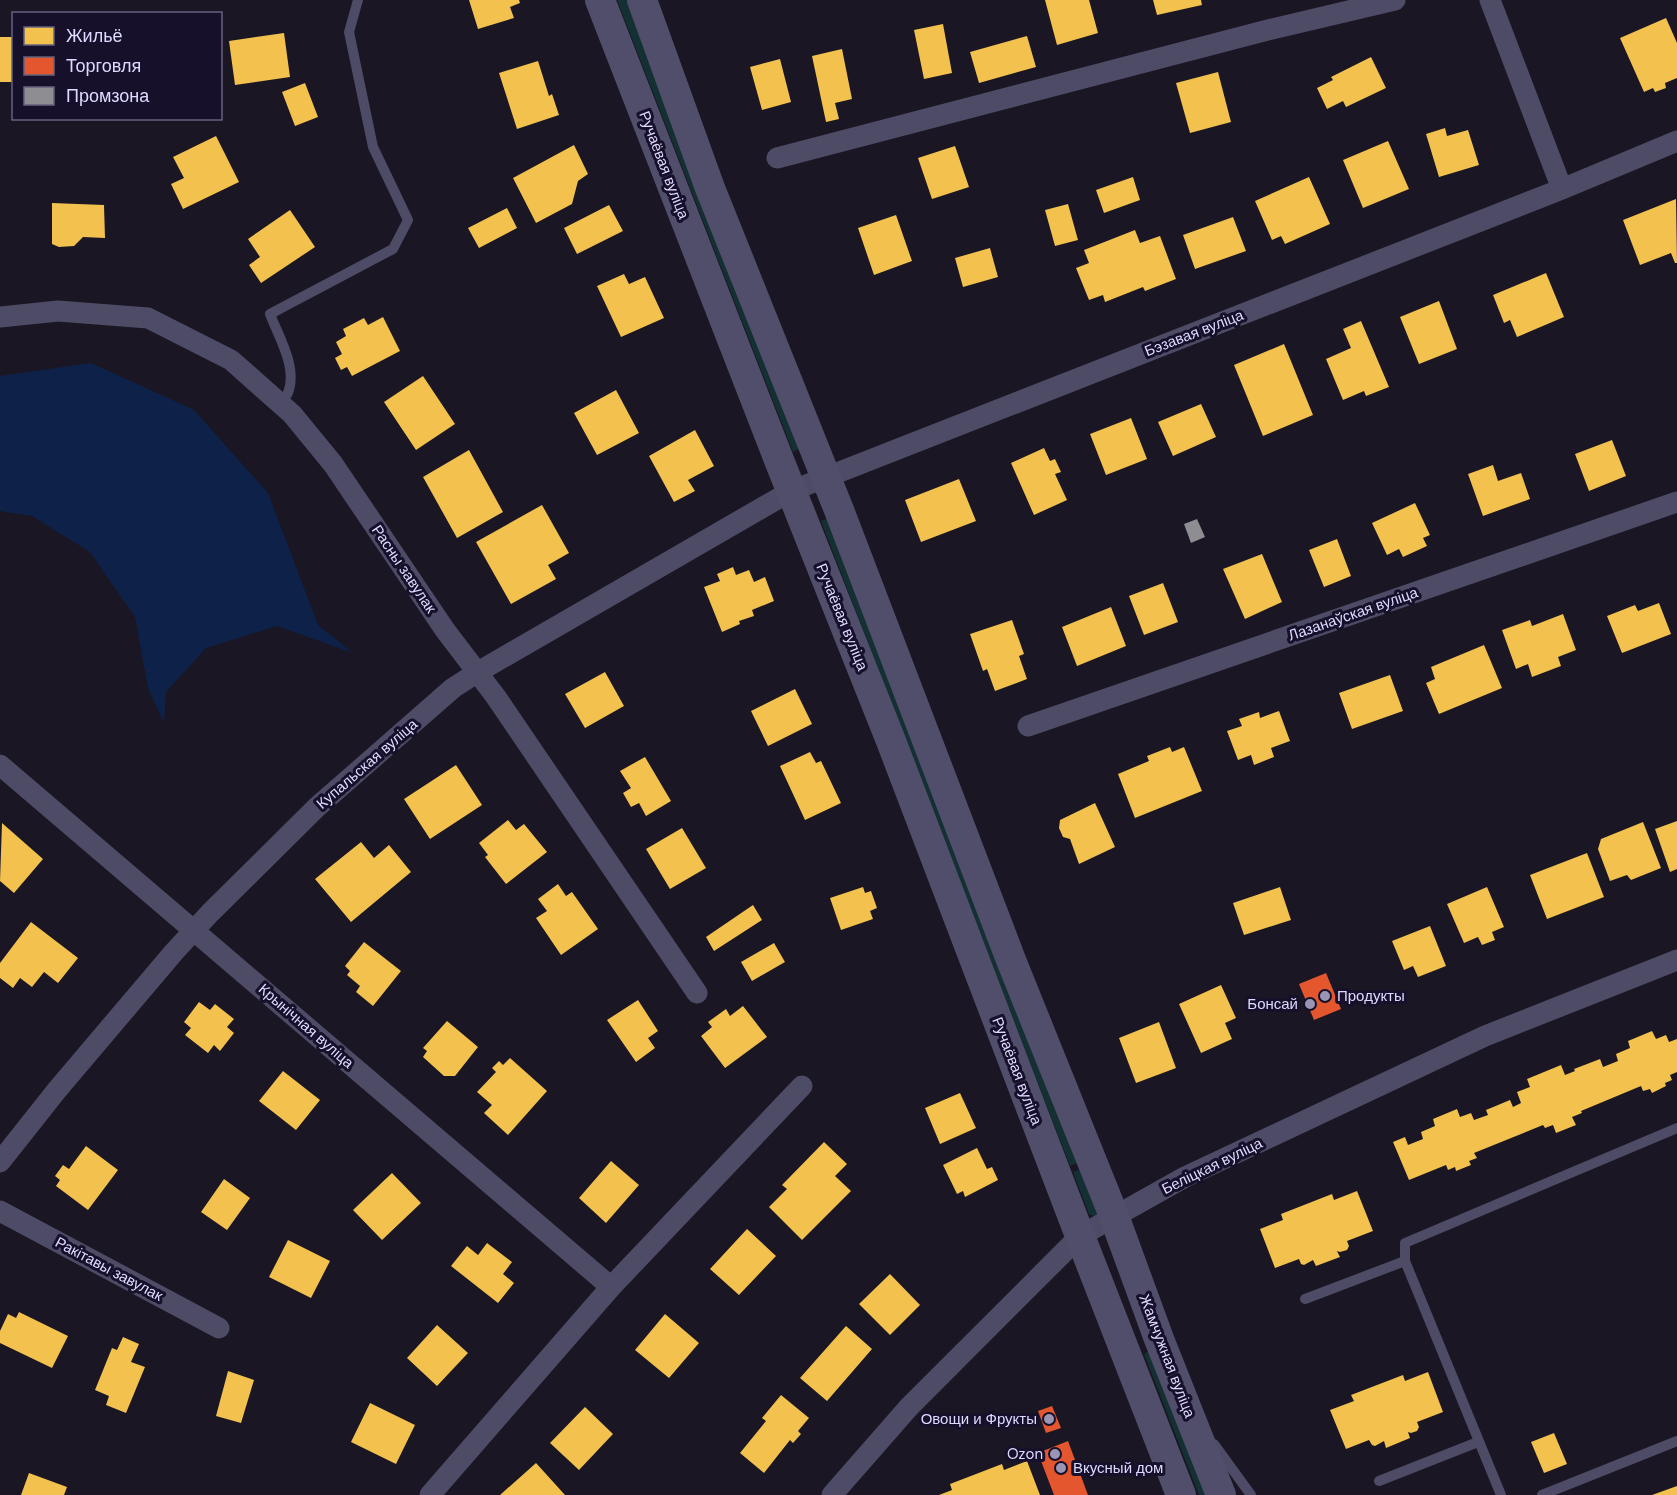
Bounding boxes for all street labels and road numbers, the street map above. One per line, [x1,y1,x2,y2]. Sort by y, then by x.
street label: Ручаёвая вуліца [634,108,694,222]
street label: Бэзавая вуліца [1142,305,1247,361]
street label: Расны завулак [367,521,441,617]
street label: Ручаёвая вуліца [811,560,873,674]
street label: Лазанаўская вуліца [1285,582,1421,646]
street label: Купальская вуліца [312,714,422,814]
street label: Крынічная вуліца [254,979,358,1073]
street label: Ручаёвая вуліца [987,1014,1047,1128]
street label: Беліцкая вуліца [1158,1133,1266,1199]
street label: Ракітавы завулак [52,1232,167,1306]
street label: Жамчужная вуліца [1134,1291,1200,1421]

